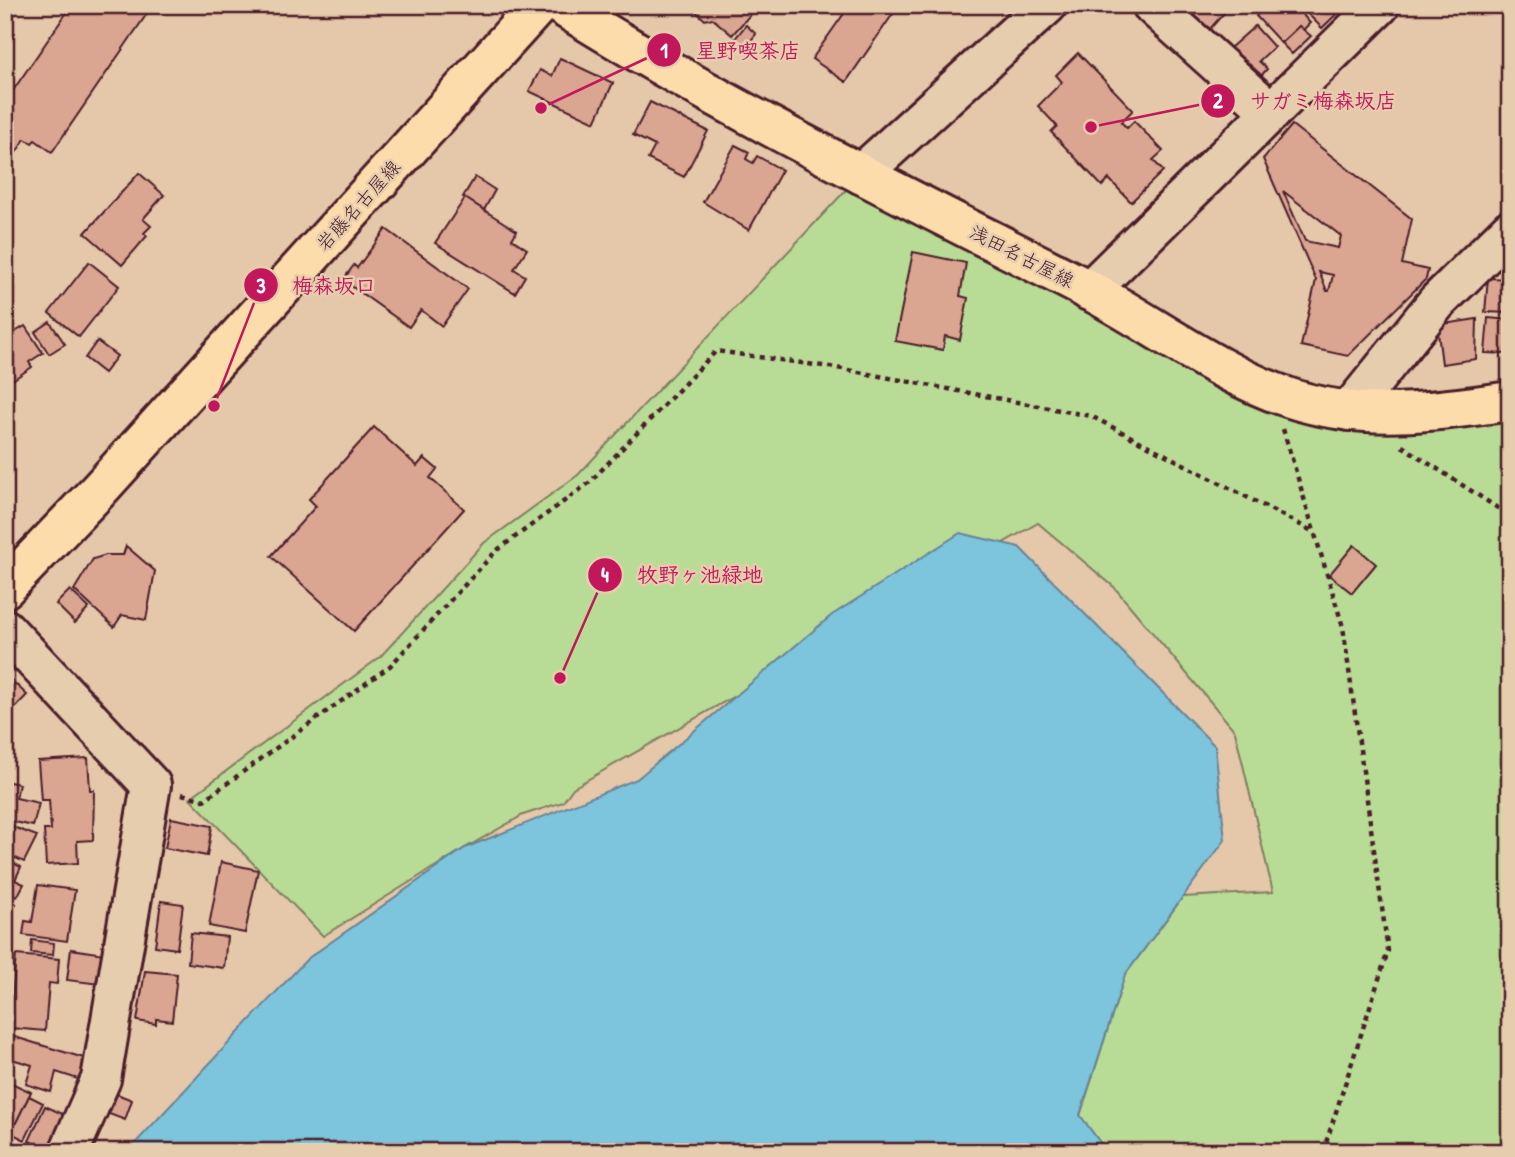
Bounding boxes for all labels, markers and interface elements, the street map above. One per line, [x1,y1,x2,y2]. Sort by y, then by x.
callout: 星野喫茶店 [646,29,814,71]
text: 1 [660,36,668,65]
text: 星野喫茶店 [696,36,801,65]
callout: サガミ梅森坂店 [1200,80,1410,122]
text: 2 [1213,86,1223,115]
text: サガミ梅森坂店 [1250,86,1397,115]
street label: 岩藤名古屋線 [310,154,406,256]
street label: 浅田名古屋線 [965,219,1079,293]
callout: 梅森坂口 [243,264,390,306]
text: 3 [256,271,266,300]
text: 梅森坂口 [292,271,376,300]
callout: 牧野ヶ池緑地 [588,554,777,596]
text: 4 [601,560,609,589]
text: 牧野ヶ池緑地 [637,560,763,589]

